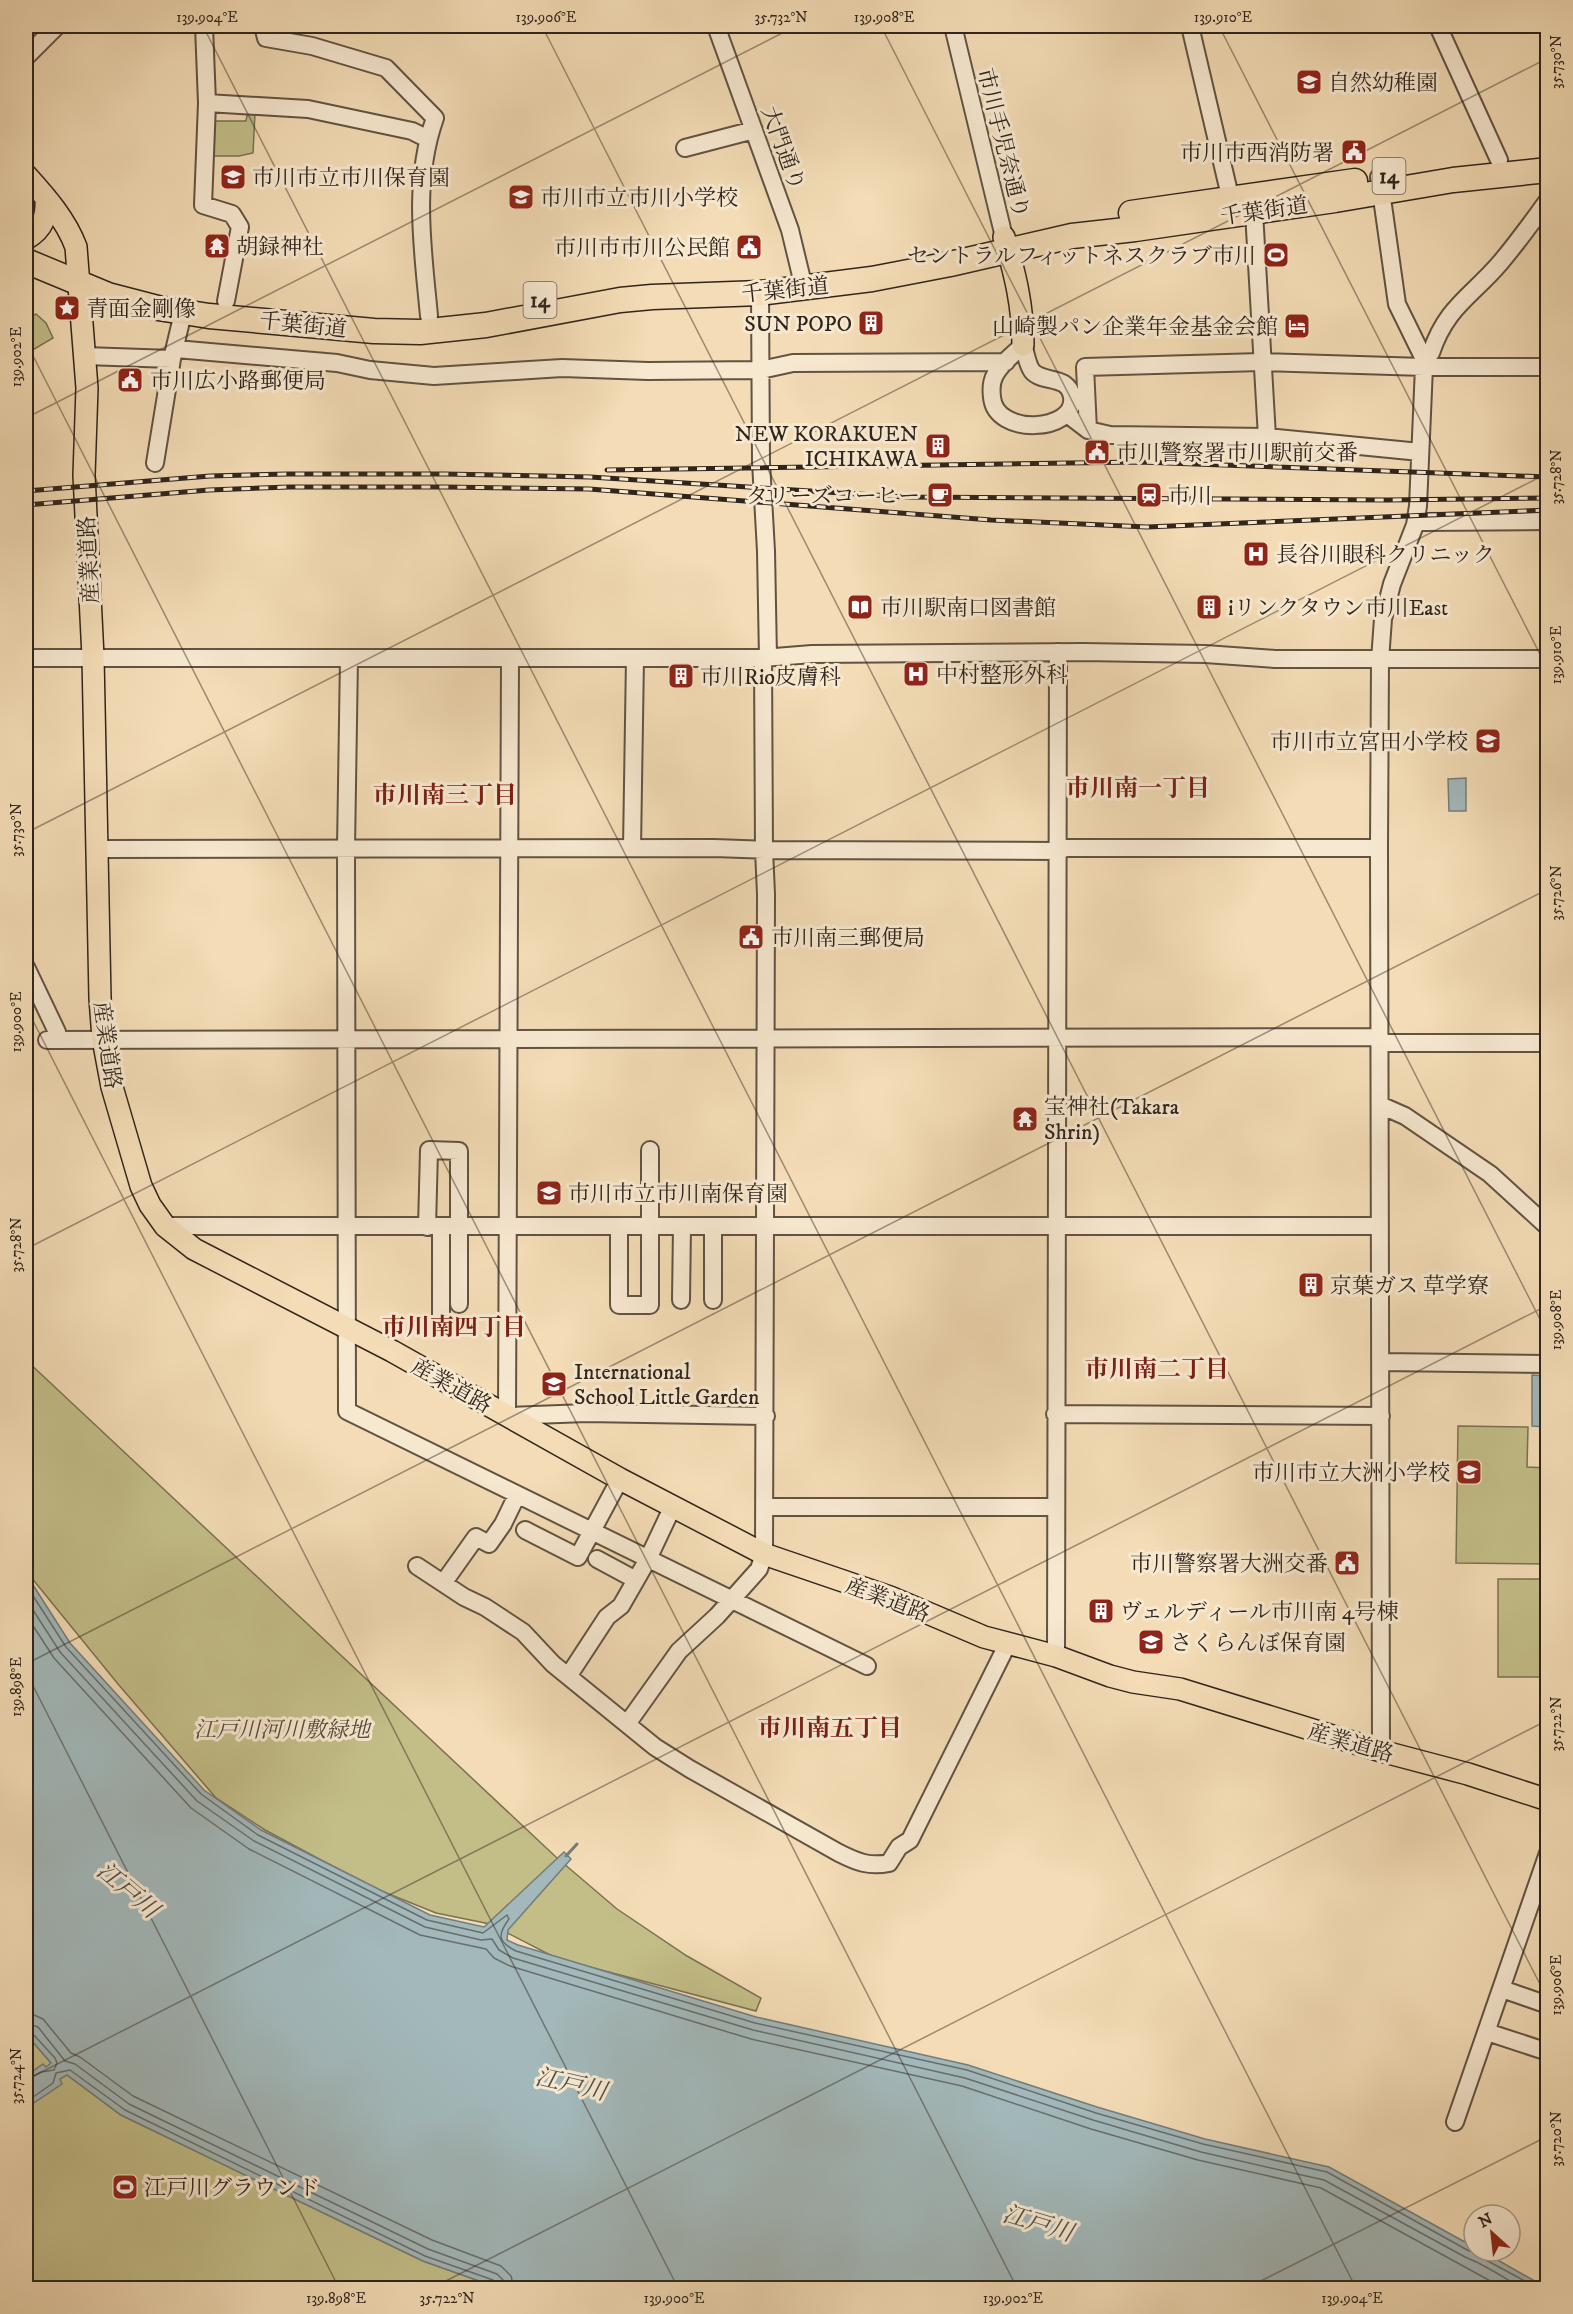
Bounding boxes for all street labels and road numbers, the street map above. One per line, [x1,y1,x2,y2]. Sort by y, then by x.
street label: 市川手児奈通り [971,65,1034,221]
street label: 大門通り [755,103,810,194]
road number: 14 [1372,158,1406,194]
street label: 千葉街道 [1219,192,1310,231]
street label: 千葉街道 [740,272,830,309]
road number: 14 [524,282,556,318]
street label: 千葉街道 [258,307,348,344]
street label: 産業道路 [74,515,105,605]
street label: 産業道路 [87,1000,126,1091]
street label: 産業道路 [406,1353,496,1419]
street label: 産業道路 [842,1572,933,1629]
street label: 産業道路 [1305,1718,1397,1769]

